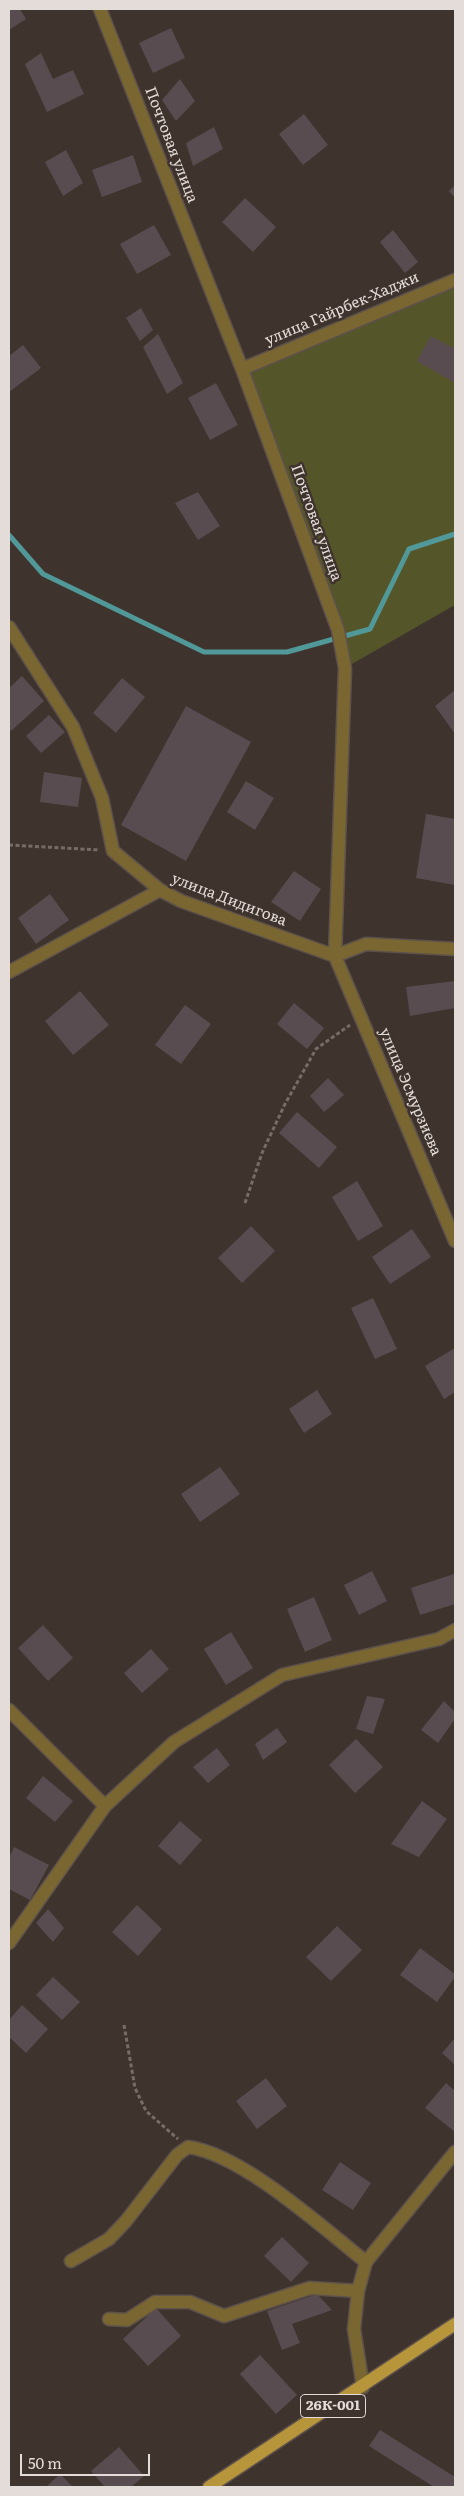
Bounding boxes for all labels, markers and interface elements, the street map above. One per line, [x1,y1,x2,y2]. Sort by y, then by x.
street label: Почтовая улица [141,84,201,206]
street label: улица Гайрбек-Хаджи [262,268,422,350]
street label: Почтовая улица [287,462,345,584]
street label: улица Дидигова [169,870,289,930]
street label: улица Эсмурзиева [375,1025,445,1159]
road number: 26К-001 [300,2394,366,2418]
scale bar [22,2444,152,2476]
text: 50 m [28,2451,62,2474]

